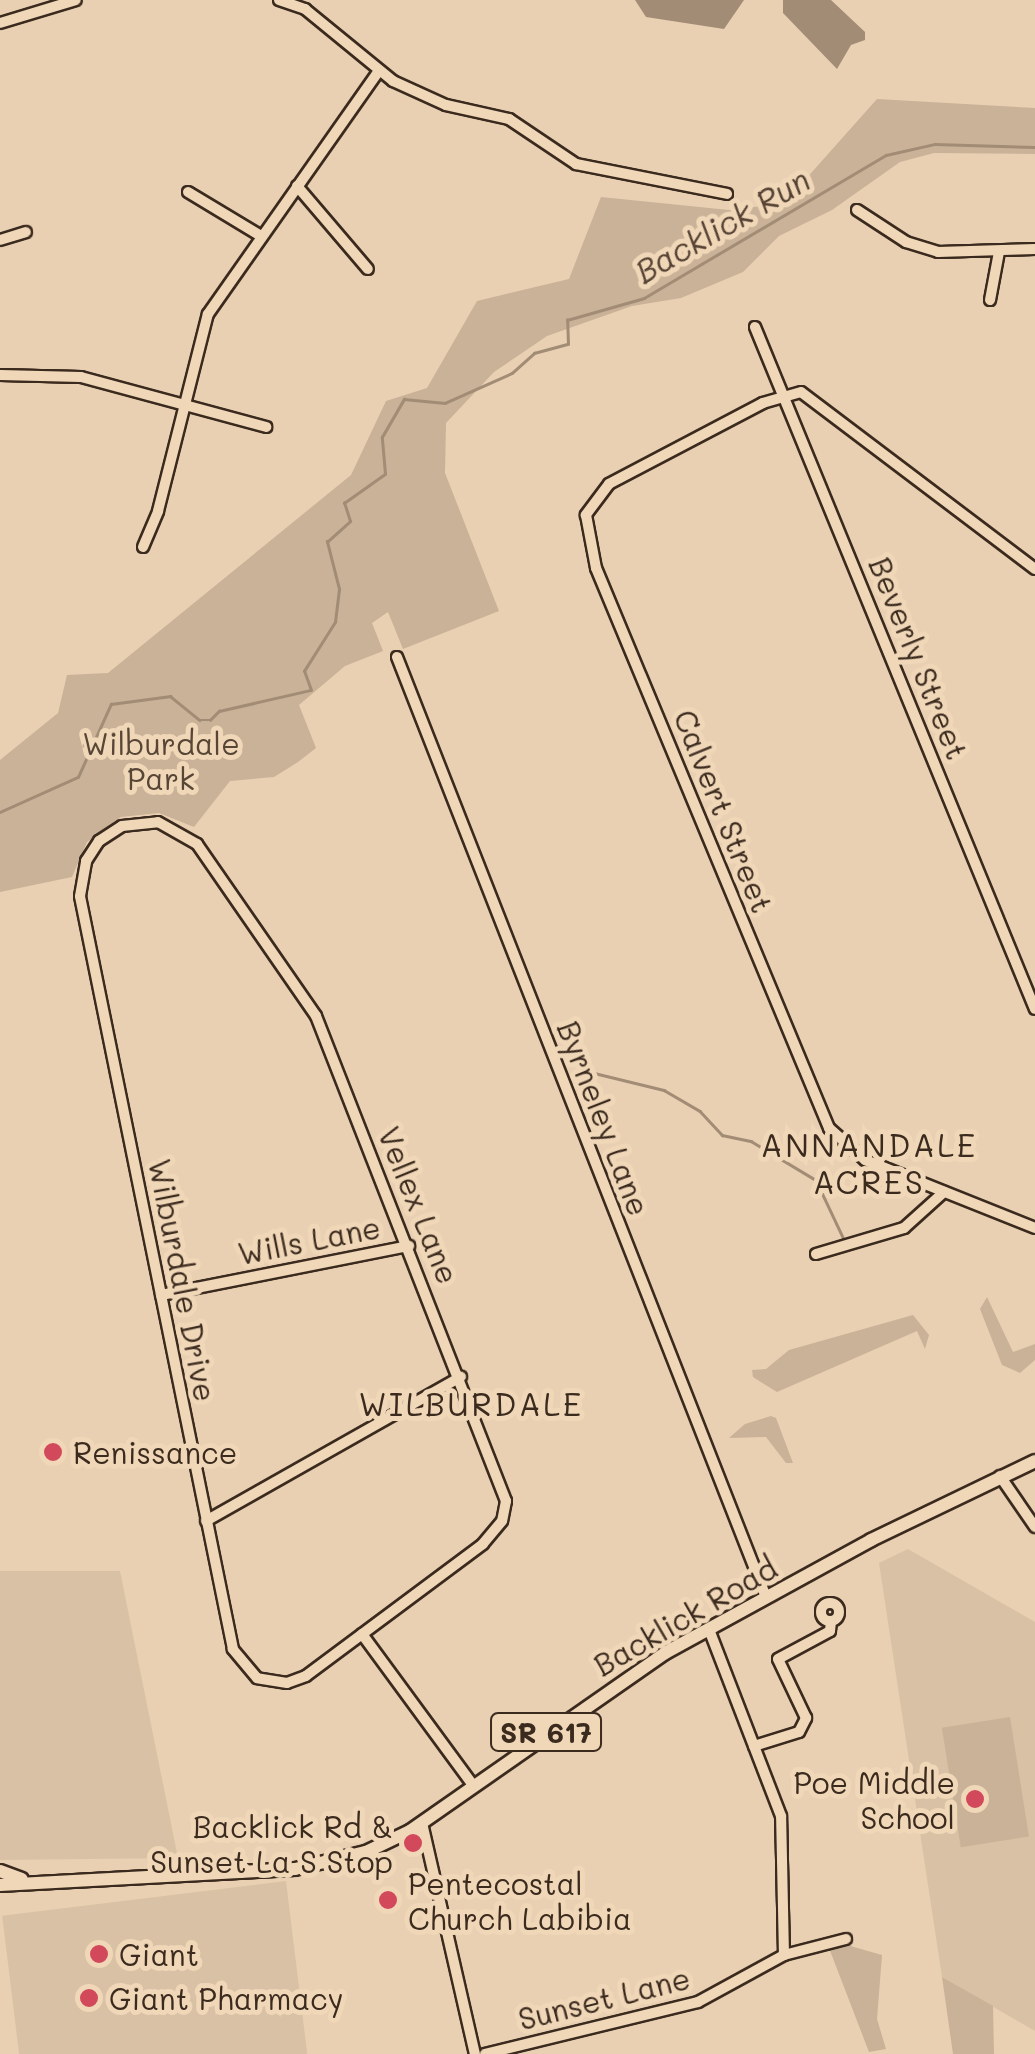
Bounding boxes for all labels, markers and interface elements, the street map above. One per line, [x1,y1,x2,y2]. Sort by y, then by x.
water label: Backlick Run [628,160,816,290]
street label: Beverly Street [862,552,976,764]
street label: Calvert Street [667,704,781,918]
park label: Wilburdale Park [82,725,240,796]
street label: Byrneley Lane [550,1016,658,1220]
street label: Vellex Lane [371,1121,467,1289]
district label: ANNANDALE ACRES [761,1126,977,1201]
street label: Wilburdale Drive [142,1156,224,1404]
street label: Wills Lane [235,1209,383,1271]
district label: WILBURDALE [359,1384,583,1422]
place label: Renissance [73,1434,237,1470]
marker: Renissance [42,1441,64,1463]
street label: Backlick Road [587,1549,783,1683]
road number: SR 617 [488,1709,604,1755]
place label: Poe Middle School [793,1764,955,1834]
marker: Poe Middle School [964,1788,986,1810]
place label: Backlick Rd & Sunset La S Stop [150,1808,393,1878]
marker: Backlick Rd & Sunset La S Stop [402,1832,424,1854]
place label: Pentecostal Church Labibia [408,1865,632,1936]
marker: Pentecostal Church Labibia [377,1889,399,1911]
place label: Giant [119,1936,199,1972]
marker: Giant [88,1943,110,1965]
street label: Sunset Lane [514,1959,694,2037]
place label: Giant Pharmacy [109,1980,343,2016]
marker: Giant Pharmacy [78,1987,100,2009]

